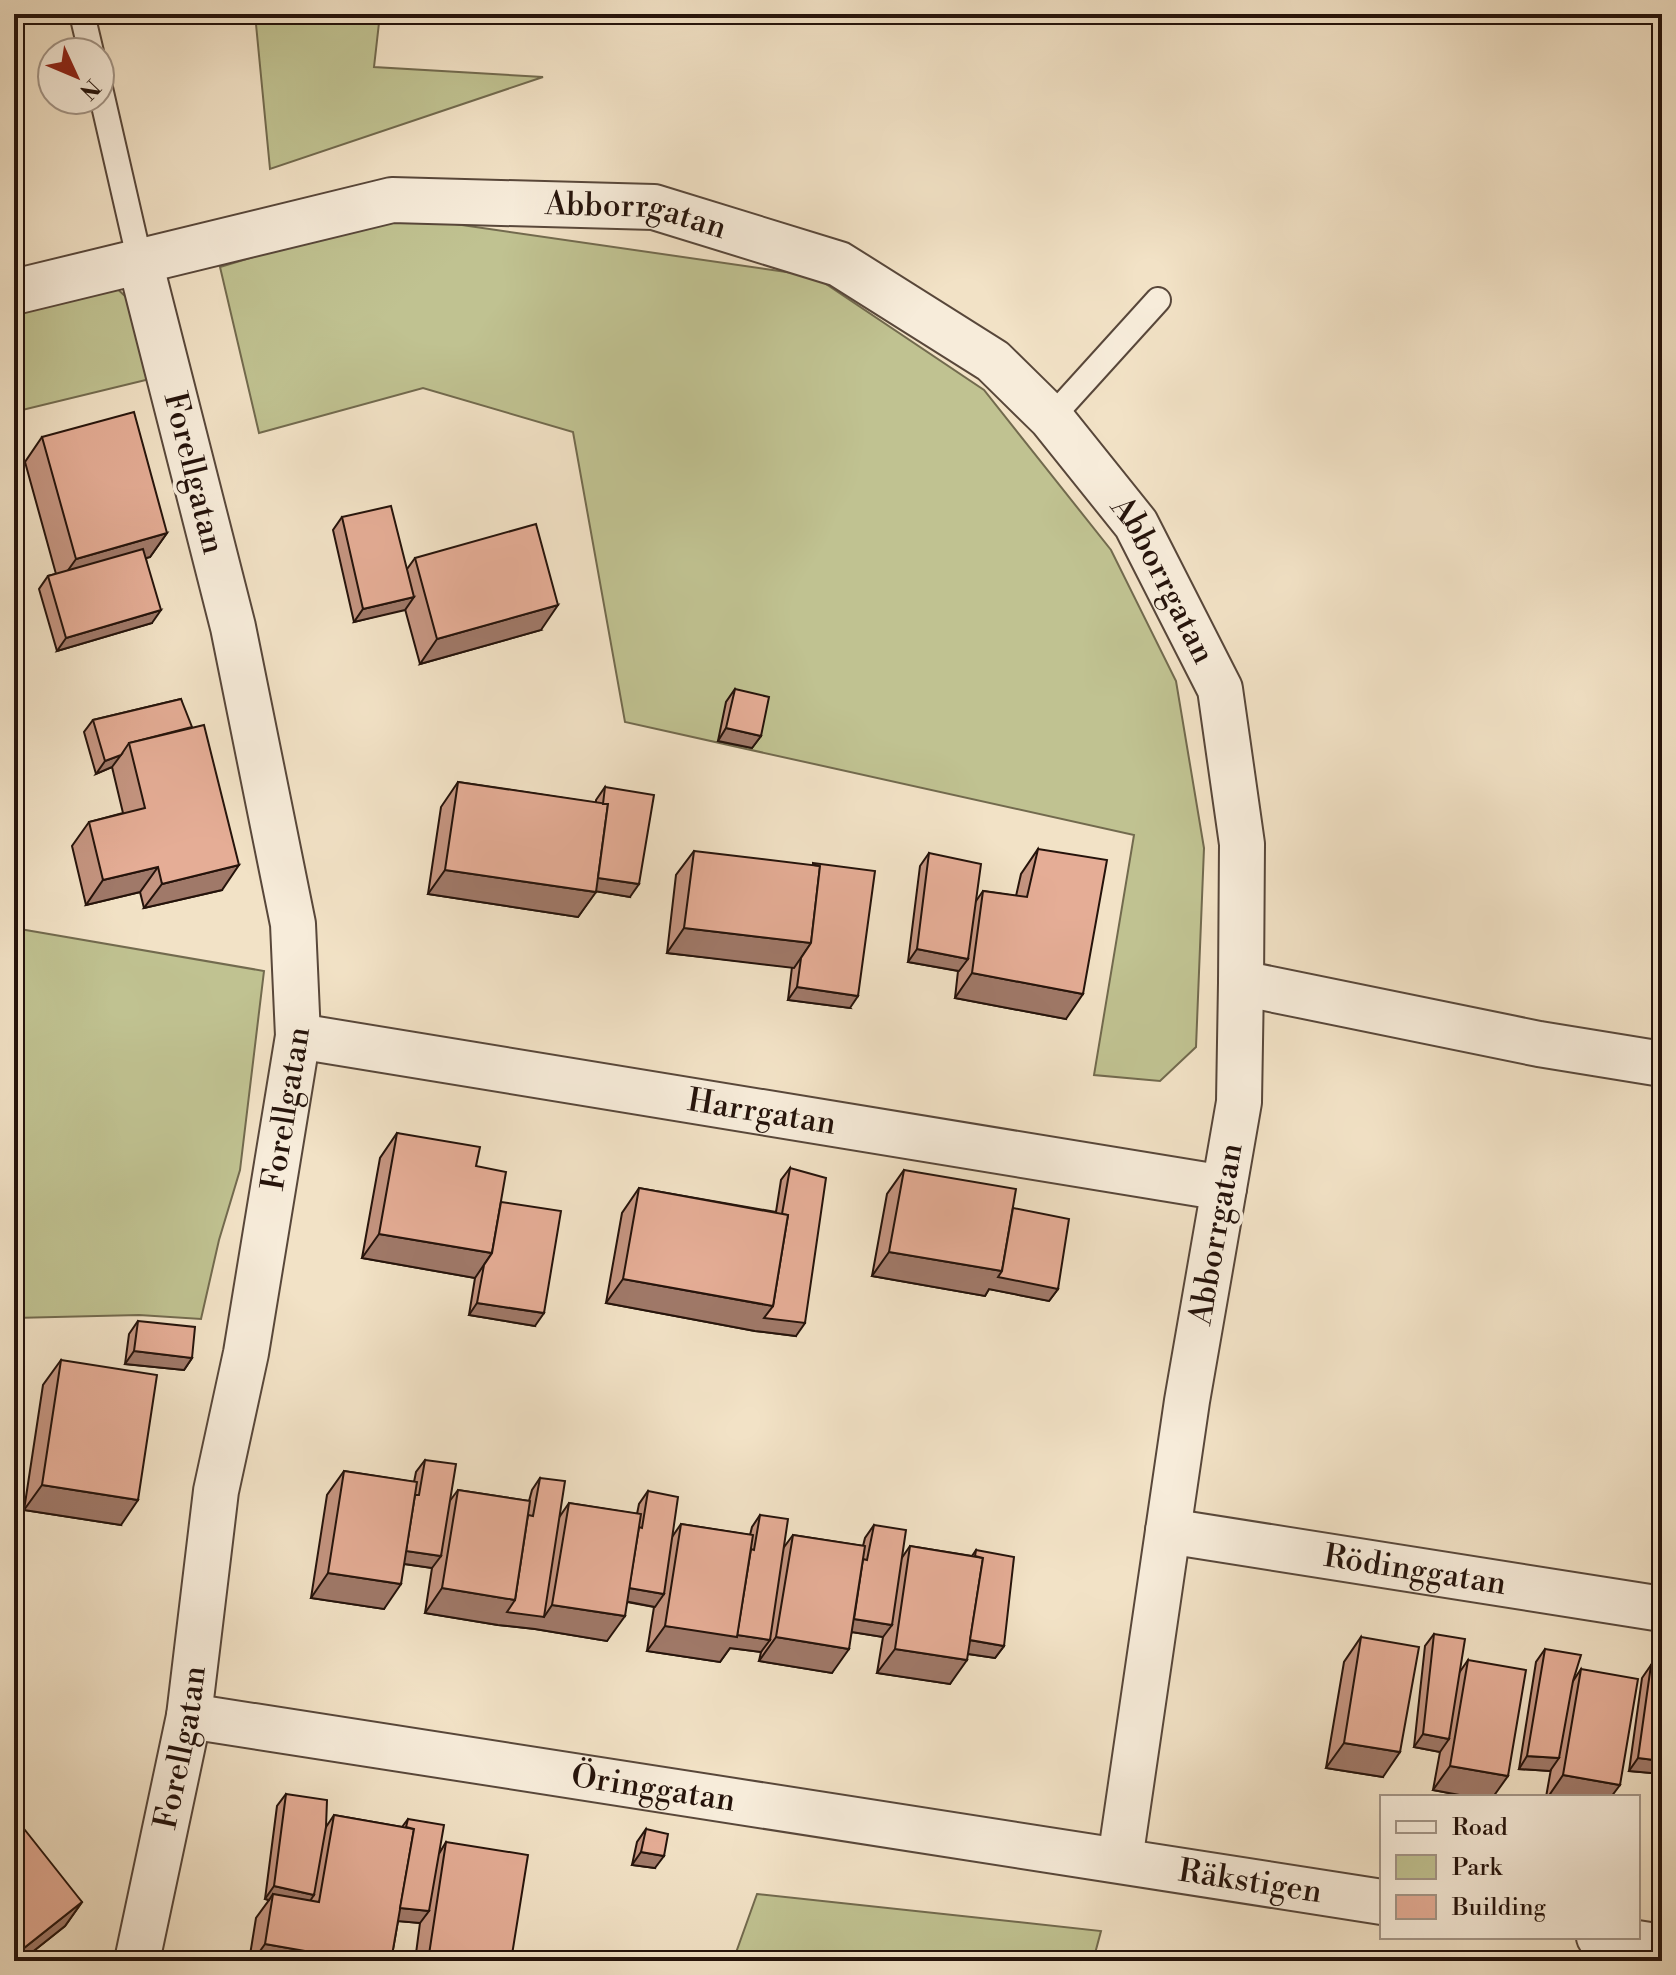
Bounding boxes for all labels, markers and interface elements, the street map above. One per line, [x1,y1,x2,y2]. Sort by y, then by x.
north arrow [36,36,116,116]
text: N [73,73,105,105]
street label: Abborrgatan [543,184,731,248]
street label: Forellgatan [155,388,233,558]
street label: Abborrgatan [1101,487,1224,670]
street label: Forellgatan [253,1024,319,1193]
street label: Harrgatan [685,1080,839,1144]
street label: Abborrgatan [1180,1140,1252,1329]
street label: Rödinggatan [1321,1536,1509,1604]
street label: Forellgatan [146,1664,215,1833]
street label: Öringgatan [568,1755,738,1821]
legend [1380,1795,1640,1939]
text: Road [1452,1813,1508,1843]
street label: Räkstigen [1176,1851,1325,1912]
text: Park [1452,1853,1503,1883]
text: Building [1451,1893,1546,1923]

